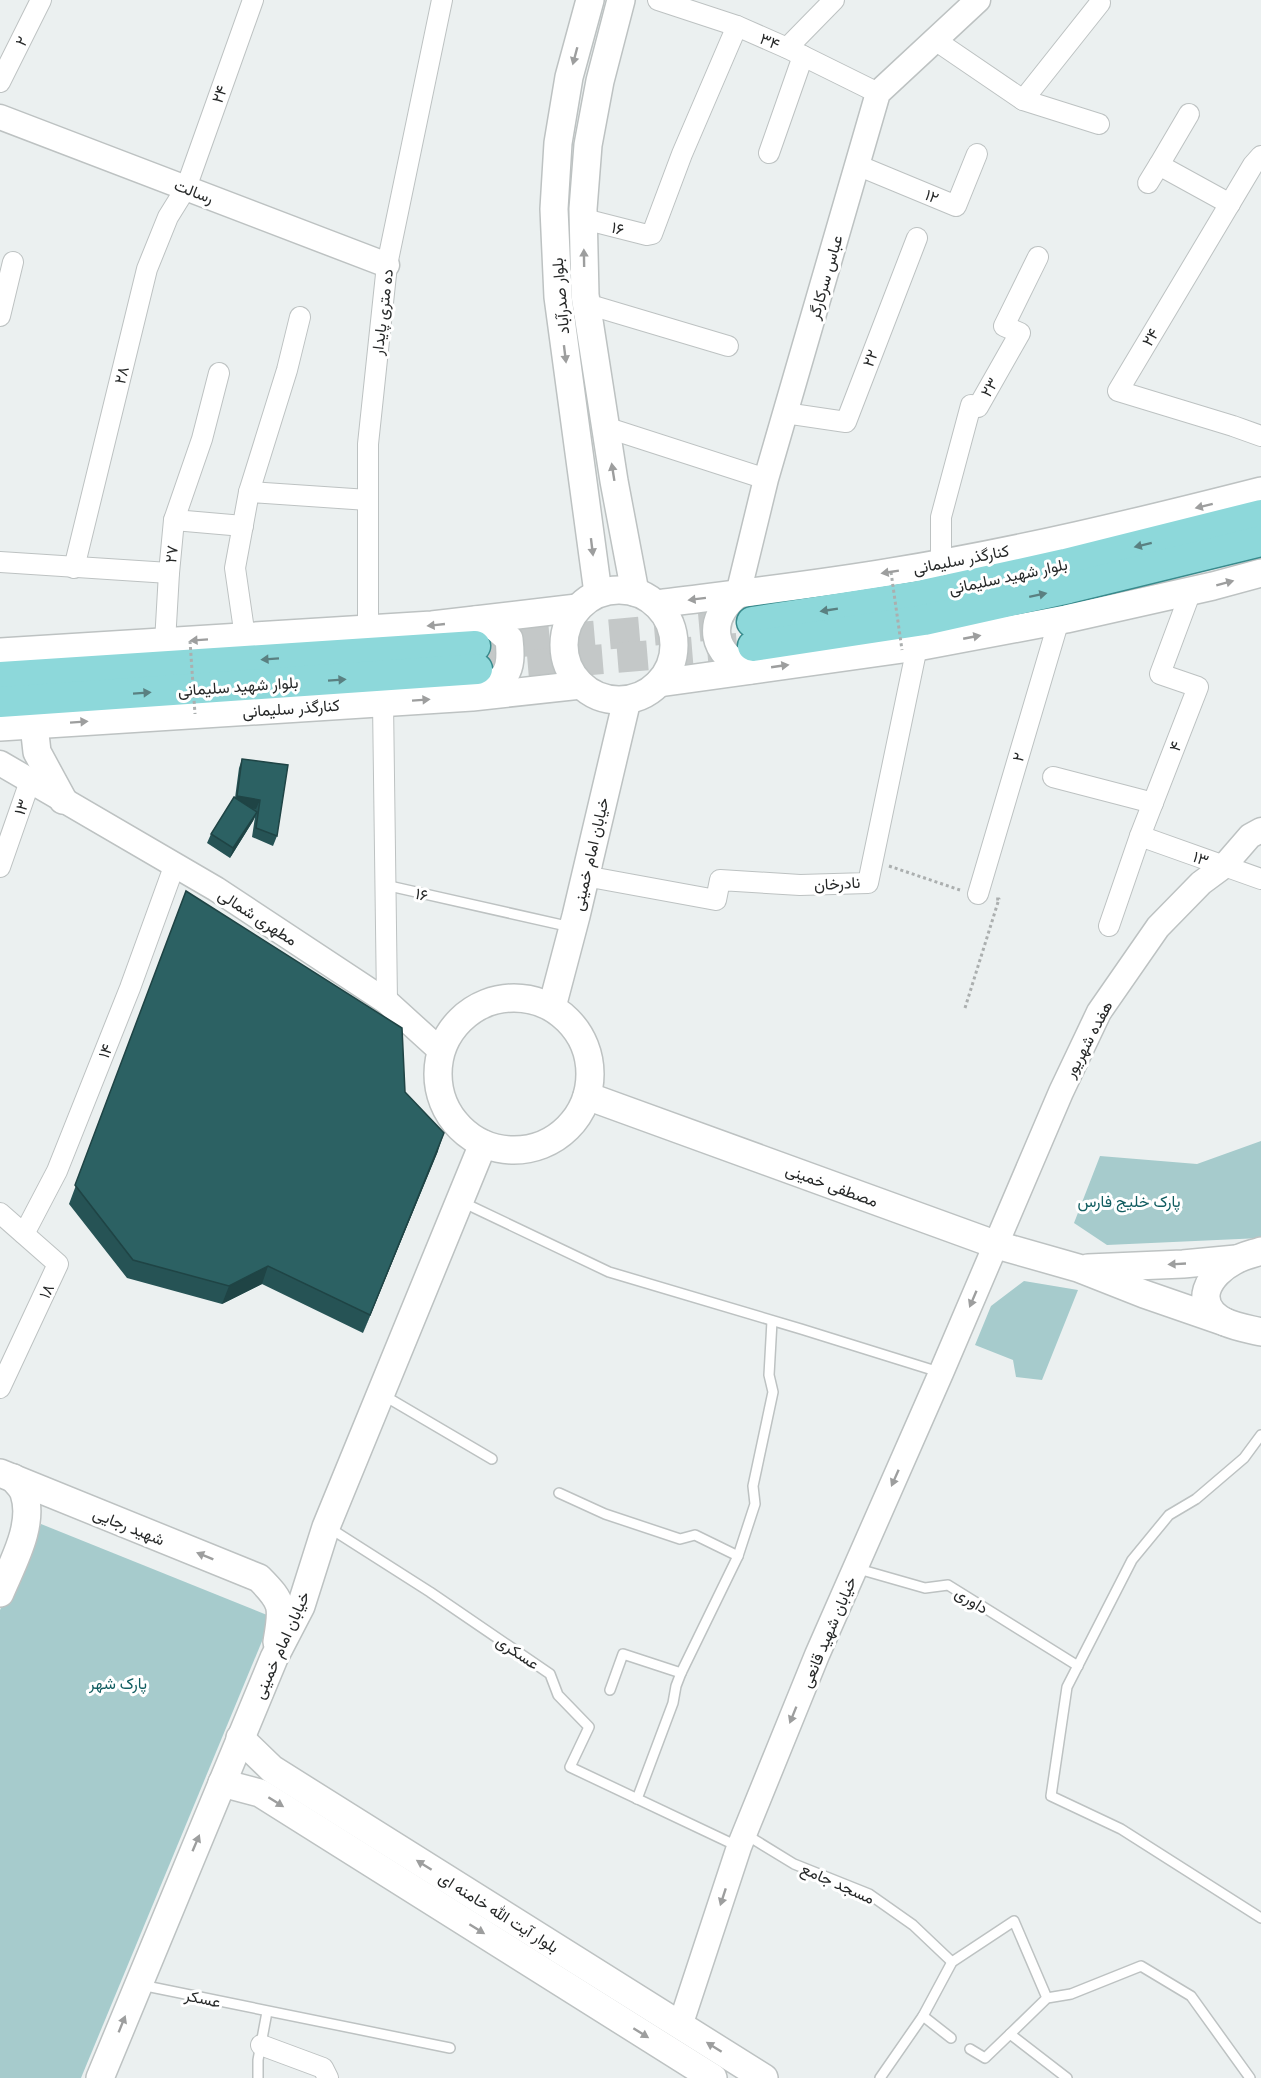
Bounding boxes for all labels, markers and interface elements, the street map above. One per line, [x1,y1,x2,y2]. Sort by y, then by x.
street label: ۳۴ [757,29,783,54]
street label: ۲ [11,33,32,49]
one-way arrow [570,48,579,66]
street label: ۲۴ [208,83,231,106]
street label: رسالت [171,175,216,209]
street label: ۱۲ [922,185,941,208]
street label: ۱۶ [610,218,626,239]
street label: عباس سرکارگر [804,233,848,323]
one-way arrow [580,249,589,268]
street label: بلوار صدرآباد [548,257,574,335]
street label: ده متری پایدار [368,268,399,357]
street label: ۲۴ [1138,325,1163,350]
one-way arrow [560,345,570,364]
street label: ۲۲ [859,347,882,369]
street label: ۲۸ [110,364,133,386]
street label: ۲۳ [976,374,1002,400]
one-way arrow [608,463,617,482]
one-way arrow [1195,501,1213,511]
one-way arrow [587,538,597,557]
one-way arrow [1134,540,1152,550]
street label: کنارگذر سلیمانی [911,541,1011,579]
street label: ۲۷ [161,544,182,564]
street label: بلوار شهید سلیمانی [947,555,1069,599]
one-way arrow [881,568,900,577]
one-way arrow [1216,578,1234,587]
one-way arrow [1028,589,1047,599]
one-way arrow [688,594,707,604]
one-way arrow [819,606,838,615]
one-way arrow [426,620,445,630]
one-way arrow [963,632,982,641]
one-way arrow [190,635,209,645]
one-way arrow [261,655,280,664]
one-way arrow [770,662,789,671]
street label: بلوار شهید سلیمانی [177,673,299,701]
one-way arrow [327,675,346,684]
one-way arrow [133,688,152,698]
one-way arrow [411,695,430,705]
street label: کنارگذر سلیمانی [242,696,340,722]
one-way arrow [70,717,89,726]
street label: ۴ [1165,739,1186,754]
street label: ۲ [1008,750,1029,764]
street label: خیابان امام خمینی [568,795,614,913]
street label: ۱۳ [10,797,33,818]
street label: ۱۳ [1190,847,1211,870]
street label: نادرخان [813,873,861,895]
street label: ۱۶ [414,884,430,905]
street label: مطهری شمالی [214,885,301,951]
street label: هفده شهریور [1060,998,1117,1082]
street label: ۱۴ [94,1041,117,1061]
street label: مصطفی خمینی [783,1160,881,1212]
park label: پارک خلیج فارس [1077,1192,1181,1213]
one-way arrow [1168,1260,1187,1269]
street label: ۱۸ [35,1281,58,1302]
one-way arrow [968,1290,977,1308]
one-way arrow [890,1469,900,1487]
street label: شهید رجایی [90,1504,167,1550]
one-way arrow [196,1551,214,1560]
street label: خیابان شهید قانعی [796,1574,861,1691]
street label: داوری [951,1583,992,1619]
street label: خیابان امام خمینی [249,1588,315,1702]
street label: عسکری [492,1631,543,1674]
park label: پارک شهر [88,1674,147,1695]
one-way arrow [788,1706,798,1724]
one-way arrow [268,1797,284,1808]
one-way arrow [191,1834,201,1852]
street label: مسجد جامع [797,1859,877,1910]
one-way arrow [416,1860,432,1871]
street label: بلوار آیت الله خامنه ای [435,1868,562,1958]
one-way arrow [718,1888,727,1906]
one-way arrow [468,1923,484,1935]
street label: عسکر [182,1985,223,2013]
one-way arrow [118,2015,127,2033]
one-way arrow [633,2027,649,2039]
one-way arrow [706,2042,722,2053]

